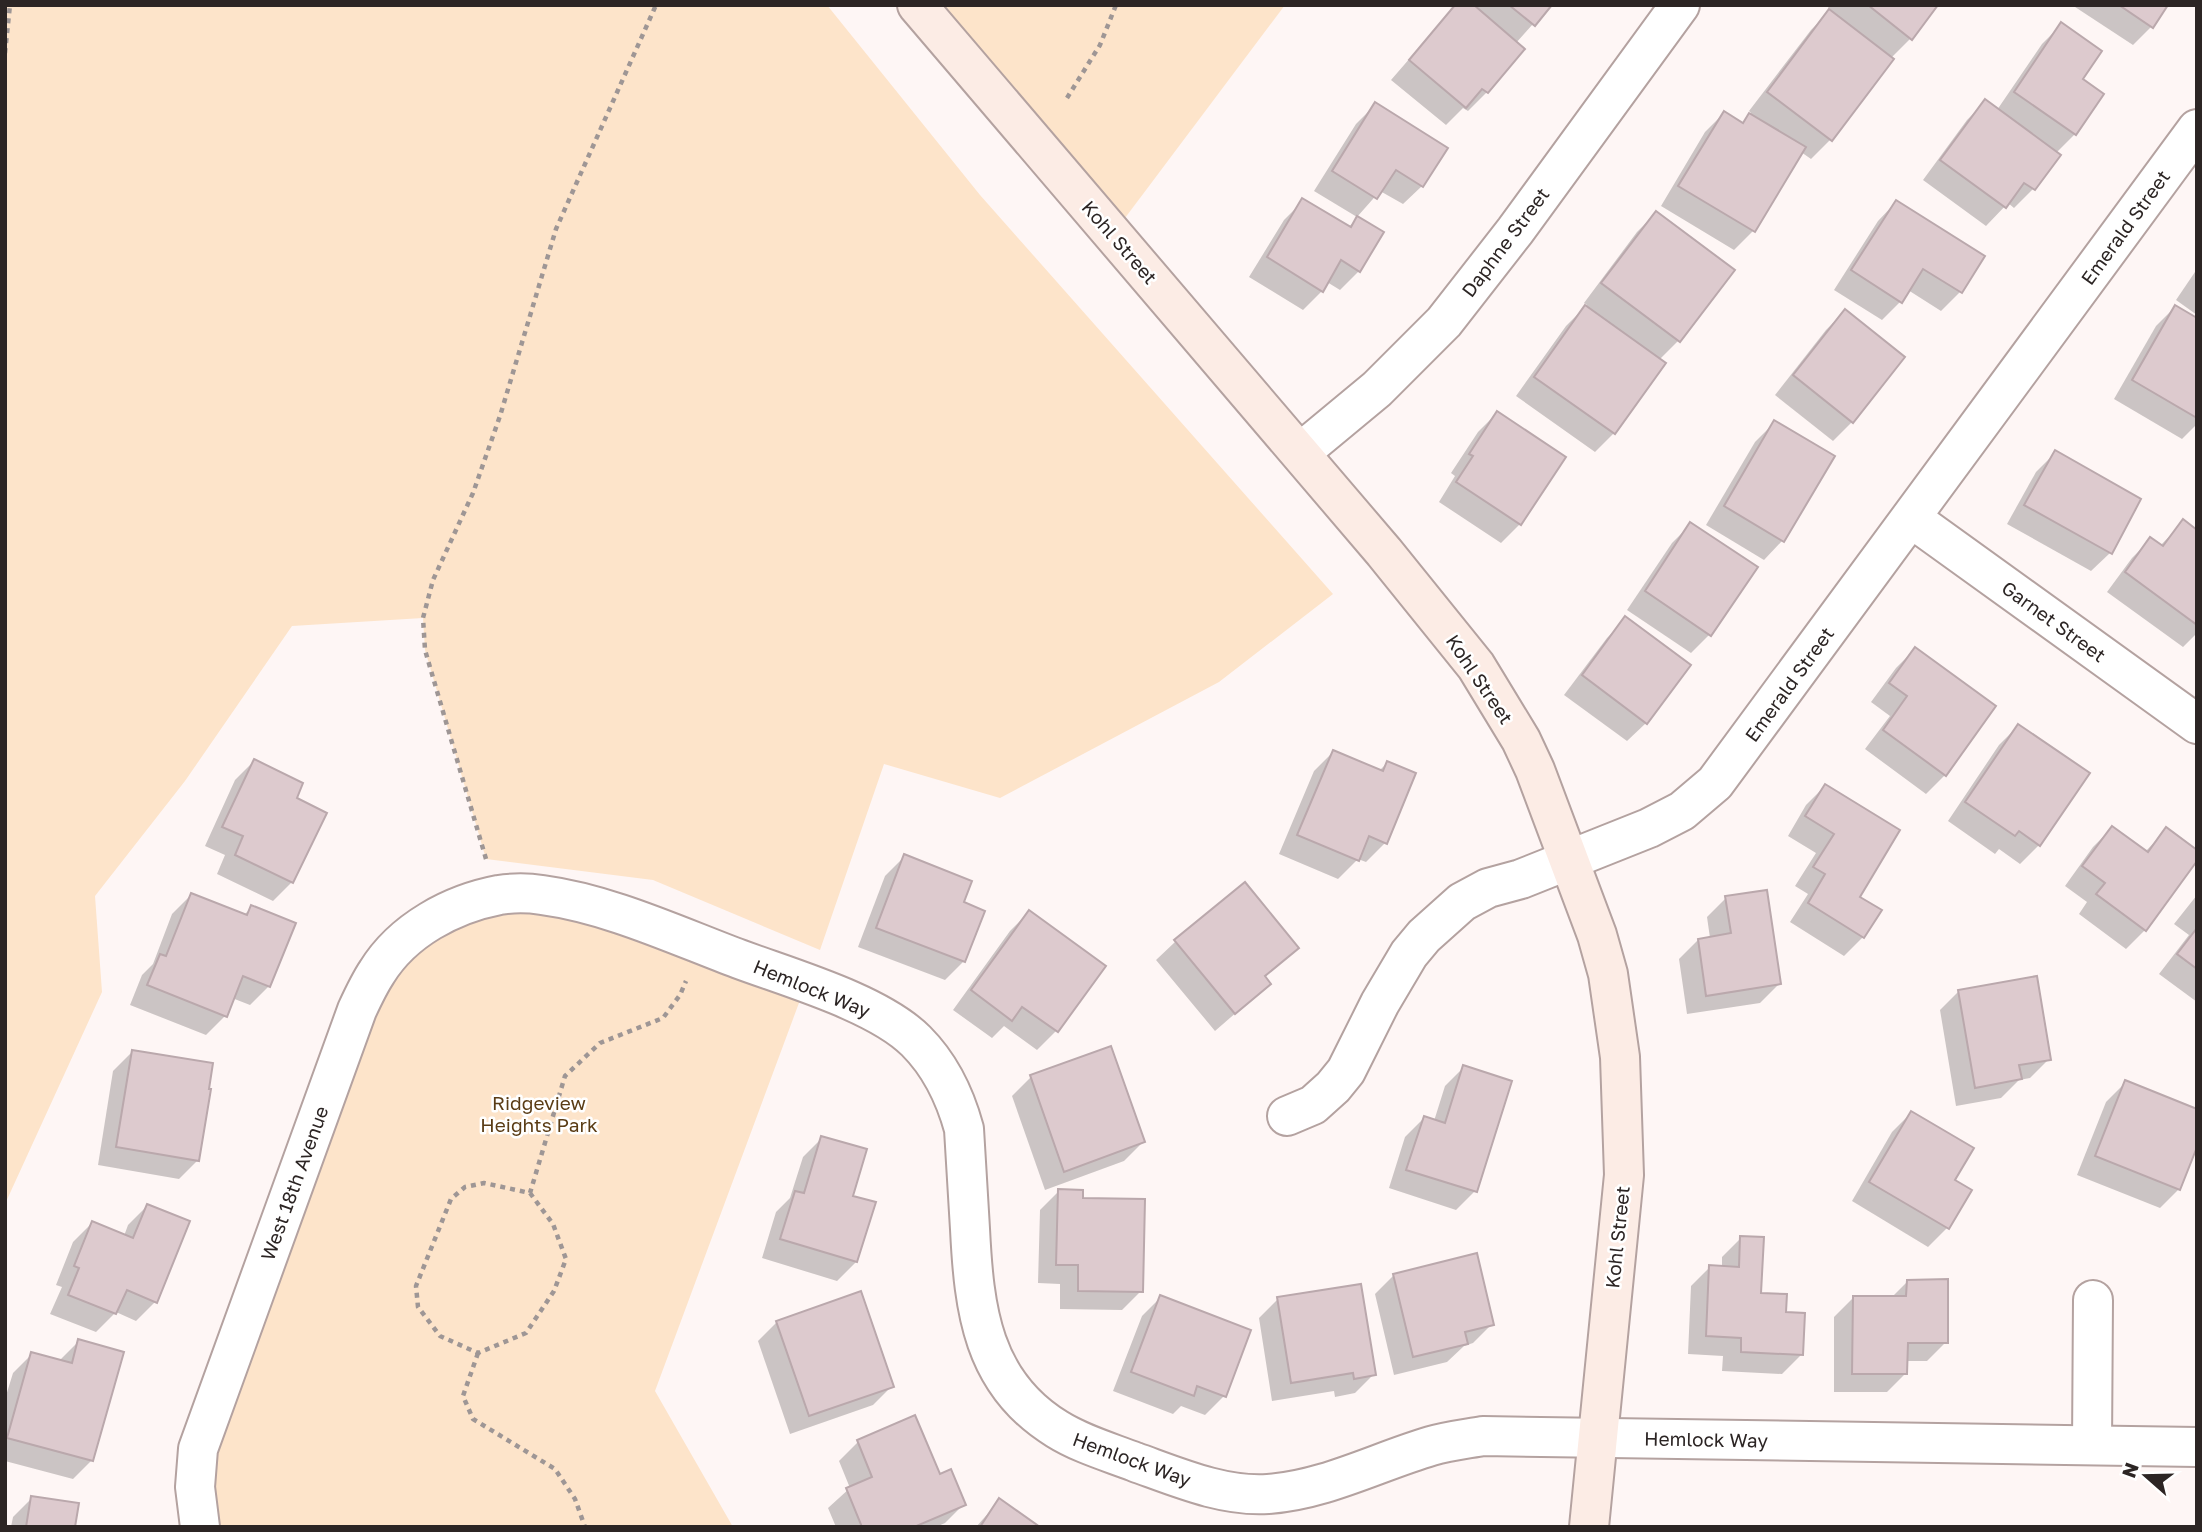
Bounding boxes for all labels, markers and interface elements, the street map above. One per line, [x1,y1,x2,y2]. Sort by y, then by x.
street label: Emerald Street [2076,165,2174,289]
street label: Daphne Street [1456,183,1554,301]
street label: Kohl Street [1078,196,1162,288]
street label: Garnet Street [1998,576,2110,666]
street label: Emerald Street [1740,622,1838,746]
street label: Kohl Street [1442,630,1518,728]
street label: Hemlock Way [750,954,874,1022]
park label: Ridgeview Heights Park [480,1091,598,1136]
street label: West 18th Avenue [255,1103,333,1263]
street label: Kohl Street [1600,1185,1634,1289]
street label: Hemlock Way [1644,1426,1768,1452]
street label: Hemlock Way [1070,1427,1194,1491]
north arrow [2111,1441,2181,1511]
text: N [2116,1459,2143,1481]

